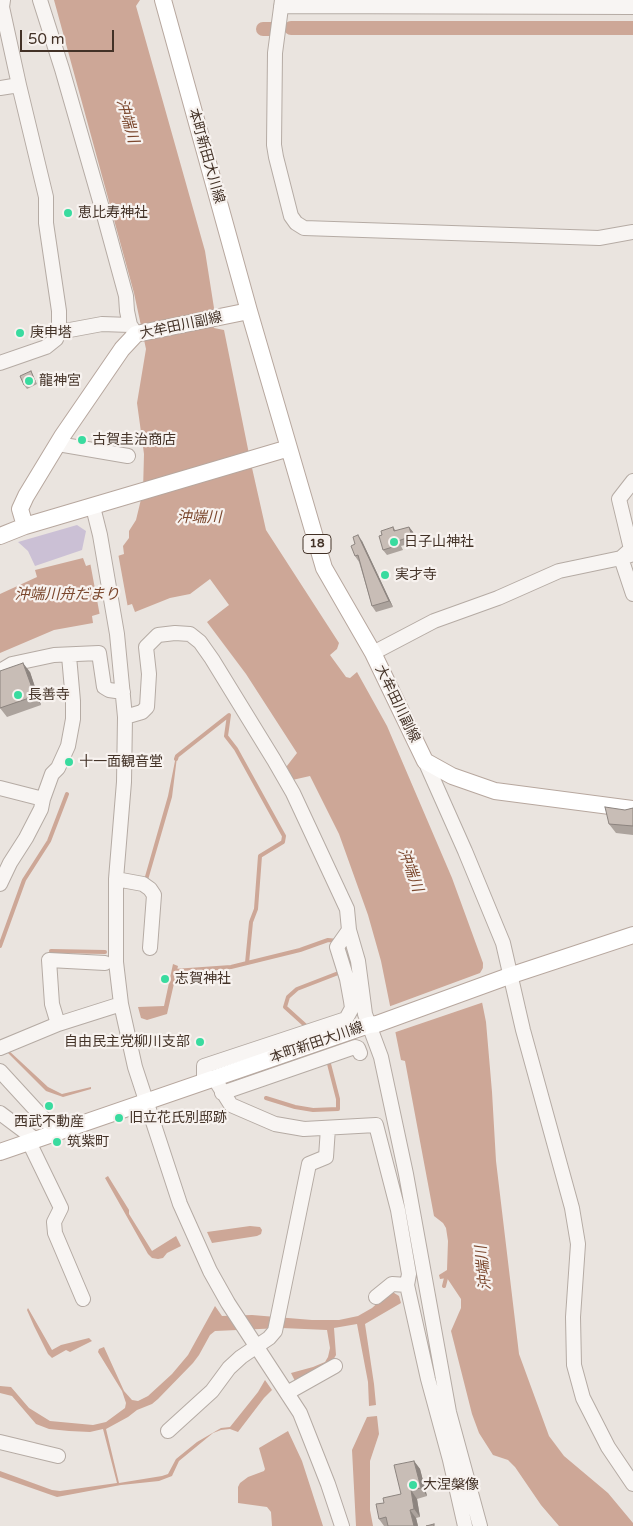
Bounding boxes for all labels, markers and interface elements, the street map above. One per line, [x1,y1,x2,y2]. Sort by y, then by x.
scale bar [22,20,116,52]
text: 50 m [28,30,65,48]
water label: 沖端川 [112,97,142,145]
street label: 本町新田大川線 [184,107,228,205]
place label: 恵比寿神社 [78,205,148,221]
marker: 恵比寿神社 [62,207,74,219]
street label: 大牟田川副線 [138,309,224,343]
place label: 庚申塔 [30,325,72,341]
marker: 庚申塔 [14,327,26,339]
place label: 龍神宮 [39,373,81,389]
marker: 龍神宮 [23,375,35,387]
place label: 古賀圭治商店 [92,432,176,448]
marker: 古賀圭治商店 [76,434,88,446]
water label: 沖端川 [177,509,221,527]
road number: 18 [303,534,331,554]
place label: 日子山神社 [404,534,474,550]
marker: 日子山神社 [388,536,400,548]
place label: 実才寺 [395,567,437,583]
marker: 実才寺 [379,569,391,581]
water label: 沖端川舟だまり [15,586,119,604]
street label: 大牟田川副線 [371,663,423,745]
place label: 長善寺 [28,687,70,703]
marker: 長善寺 [12,689,24,701]
place label: 十一面観音堂 [79,754,163,770]
marker: 十一面観音堂 [63,756,75,768]
water label: 沖端川 [394,846,426,894]
place label: 志賀神社 [175,971,231,987]
marker: 志賀神社 [159,973,171,985]
street label: 本町新田大川線 [268,1019,366,1067]
place label: 自由民主党柳川支部 [64,1034,190,1050]
marker: 自由民主党柳川支部 [194,1036,206,1048]
marker: 西武不動産 [43,1100,55,1112]
place label: 旧立花氏別邸跡 [129,1110,227,1126]
marker: 旧立花氏別邸跡 [113,1112,125,1124]
place label: 西武不動産 [14,1114,84,1130]
place label: 筑紫町 [67,1134,109,1150]
marker: 筑紫町 [51,1136,63,1148]
water label: 沖端川 [473,1245,495,1291]
place label: 大涅槃像 [423,1477,479,1493]
marker: 大涅槃像 [407,1479,419,1491]

